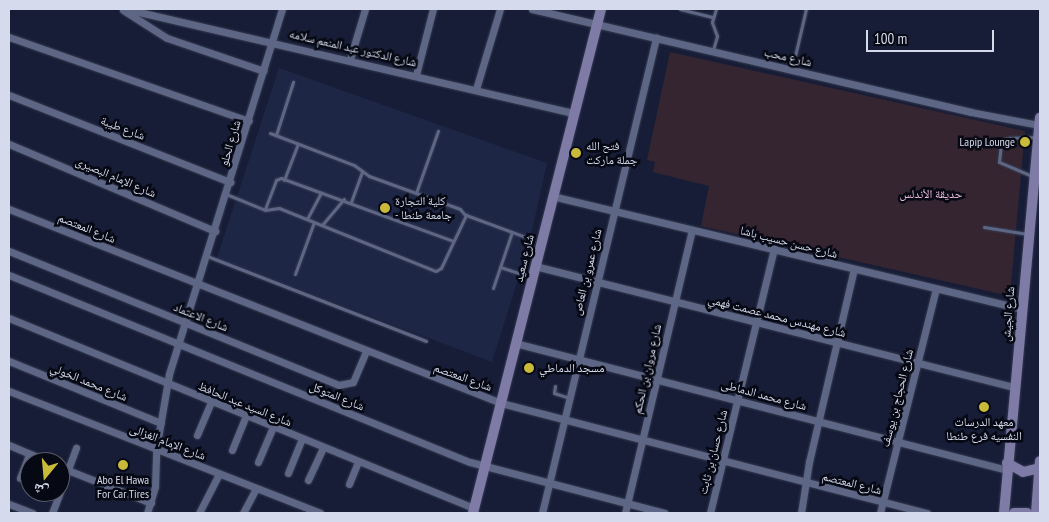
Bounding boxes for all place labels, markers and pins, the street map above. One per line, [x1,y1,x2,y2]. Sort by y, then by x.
place label: Lapip Lounge [960,135,1015,149]
marker: Lapip Lounge [1019,136,1031,148]
place label: فتح الله جملة ماركت [586,139,637,167]
marker: فتح الله جملة ماركت [570,147,582,159]
place label: كلية التجارة - جامعة طنطا [395,194,452,222]
marker: كلية التجارة - جامعة طنطا [379,202,391,214]
place label: مسجد الدماطي [539,361,604,375]
marker: مسجد الدماطي [523,362,535,374]
marker: معهد الدرسات النفسيه فرع طنطا [978,401,990,413]
place label: معهد الدرسات النفسيه فرع طنطا [946,415,1022,443]
marker: Abo El Hawa For Car Tires [117,459,129,471]
place label: Abo El Hawa For Car Tires [97,473,149,501]

